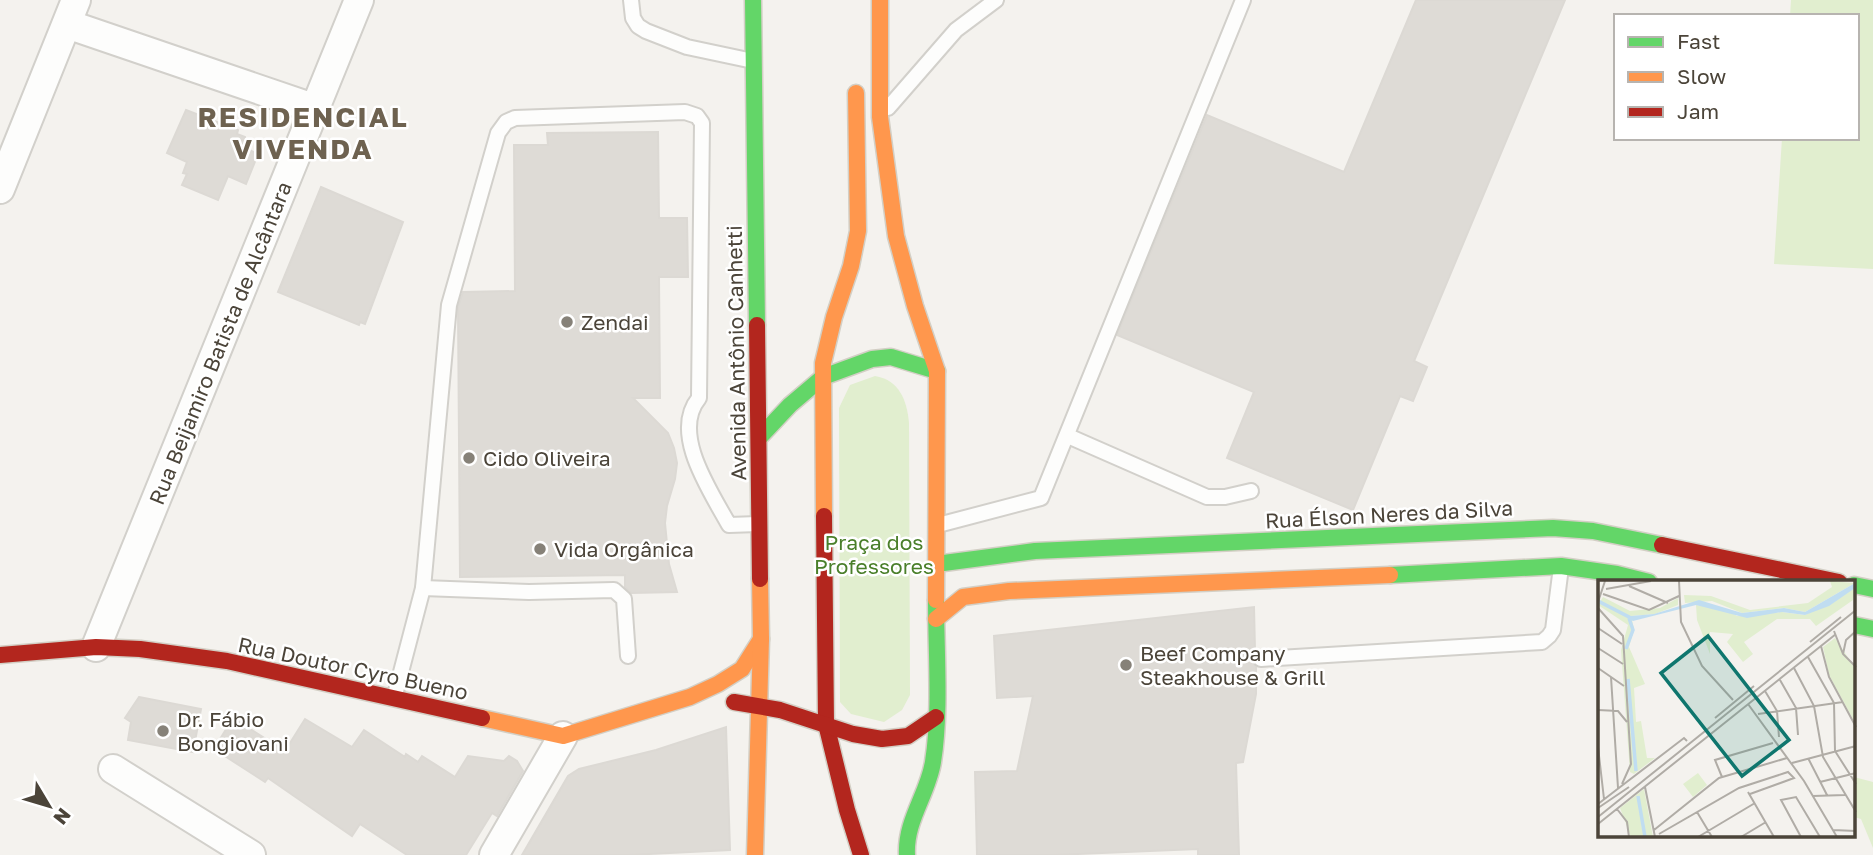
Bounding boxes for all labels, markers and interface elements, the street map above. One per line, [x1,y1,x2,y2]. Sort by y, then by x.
legend [1614,14,1859,140]
text: Fast [1677,28,1720,54]
text: Slow [1677,63,1726,89]
text: Jam [1677,98,1719,124]
district label: RESIDENCIAL VIVENDA [197,100,409,165]
street label: Rua Beijamiro Batista de Alcântara [143,178,297,508]
street label: Avenida Antônio Canhetti [721,225,751,481]
place label: Zendai [581,309,649,335]
marker: Zendai [559,314,575,330]
place label: Cido Oliveira [483,445,611,471]
marker: Cido Oliveira [461,450,477,466]
street label: Rua Élson Neres da Silva [1264,495,1514,533]
park label: Praça dos Professores [814,529,934,579]
place label: Vida Orgânica [554,536,694,562]
marker: Vida Orgânica [532,541,548,557]
inset map [1598,580,1856,838]
street label: Rua Doutor Cyro Bueno [236,631,470,705]
place label: Beef Company Steakhouse & Grill [1140,640,1326,690]
marker: Beef Company Steakhouse & Grill [1118,657,1134,673]
place label: Dr. Fábio Bongiovani [177,706,289,756]
marker: Dr. Fábio Bongiovani [155,723,171,739]
north arrow [14,771,84,841]
text: N [49,804,76,830]

